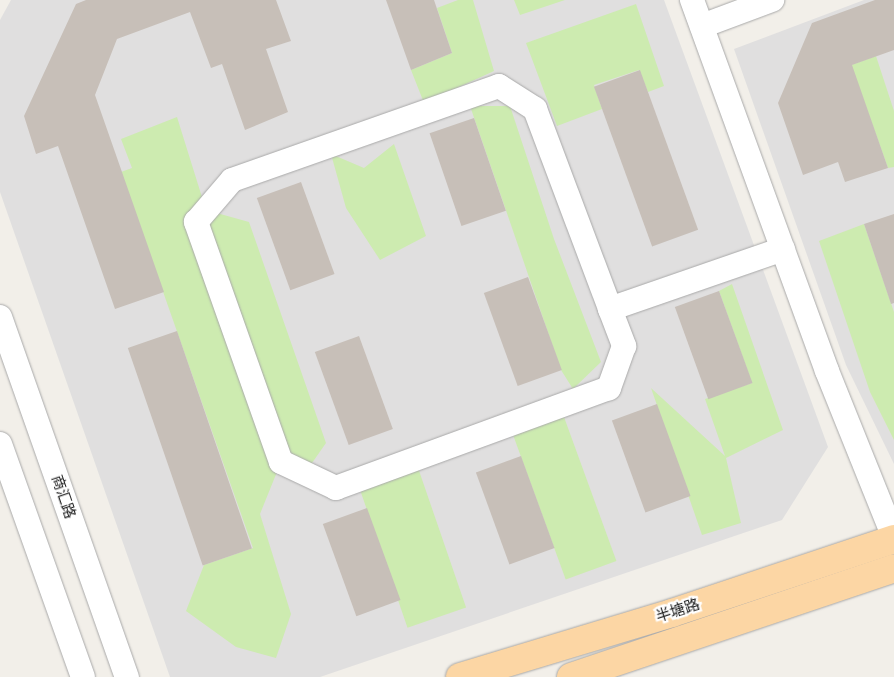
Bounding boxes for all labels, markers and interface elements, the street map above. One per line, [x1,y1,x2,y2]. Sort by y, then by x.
street label: 商汇路 [47,473,79,521]
street label: 半塘路 [654,595,702,627]

